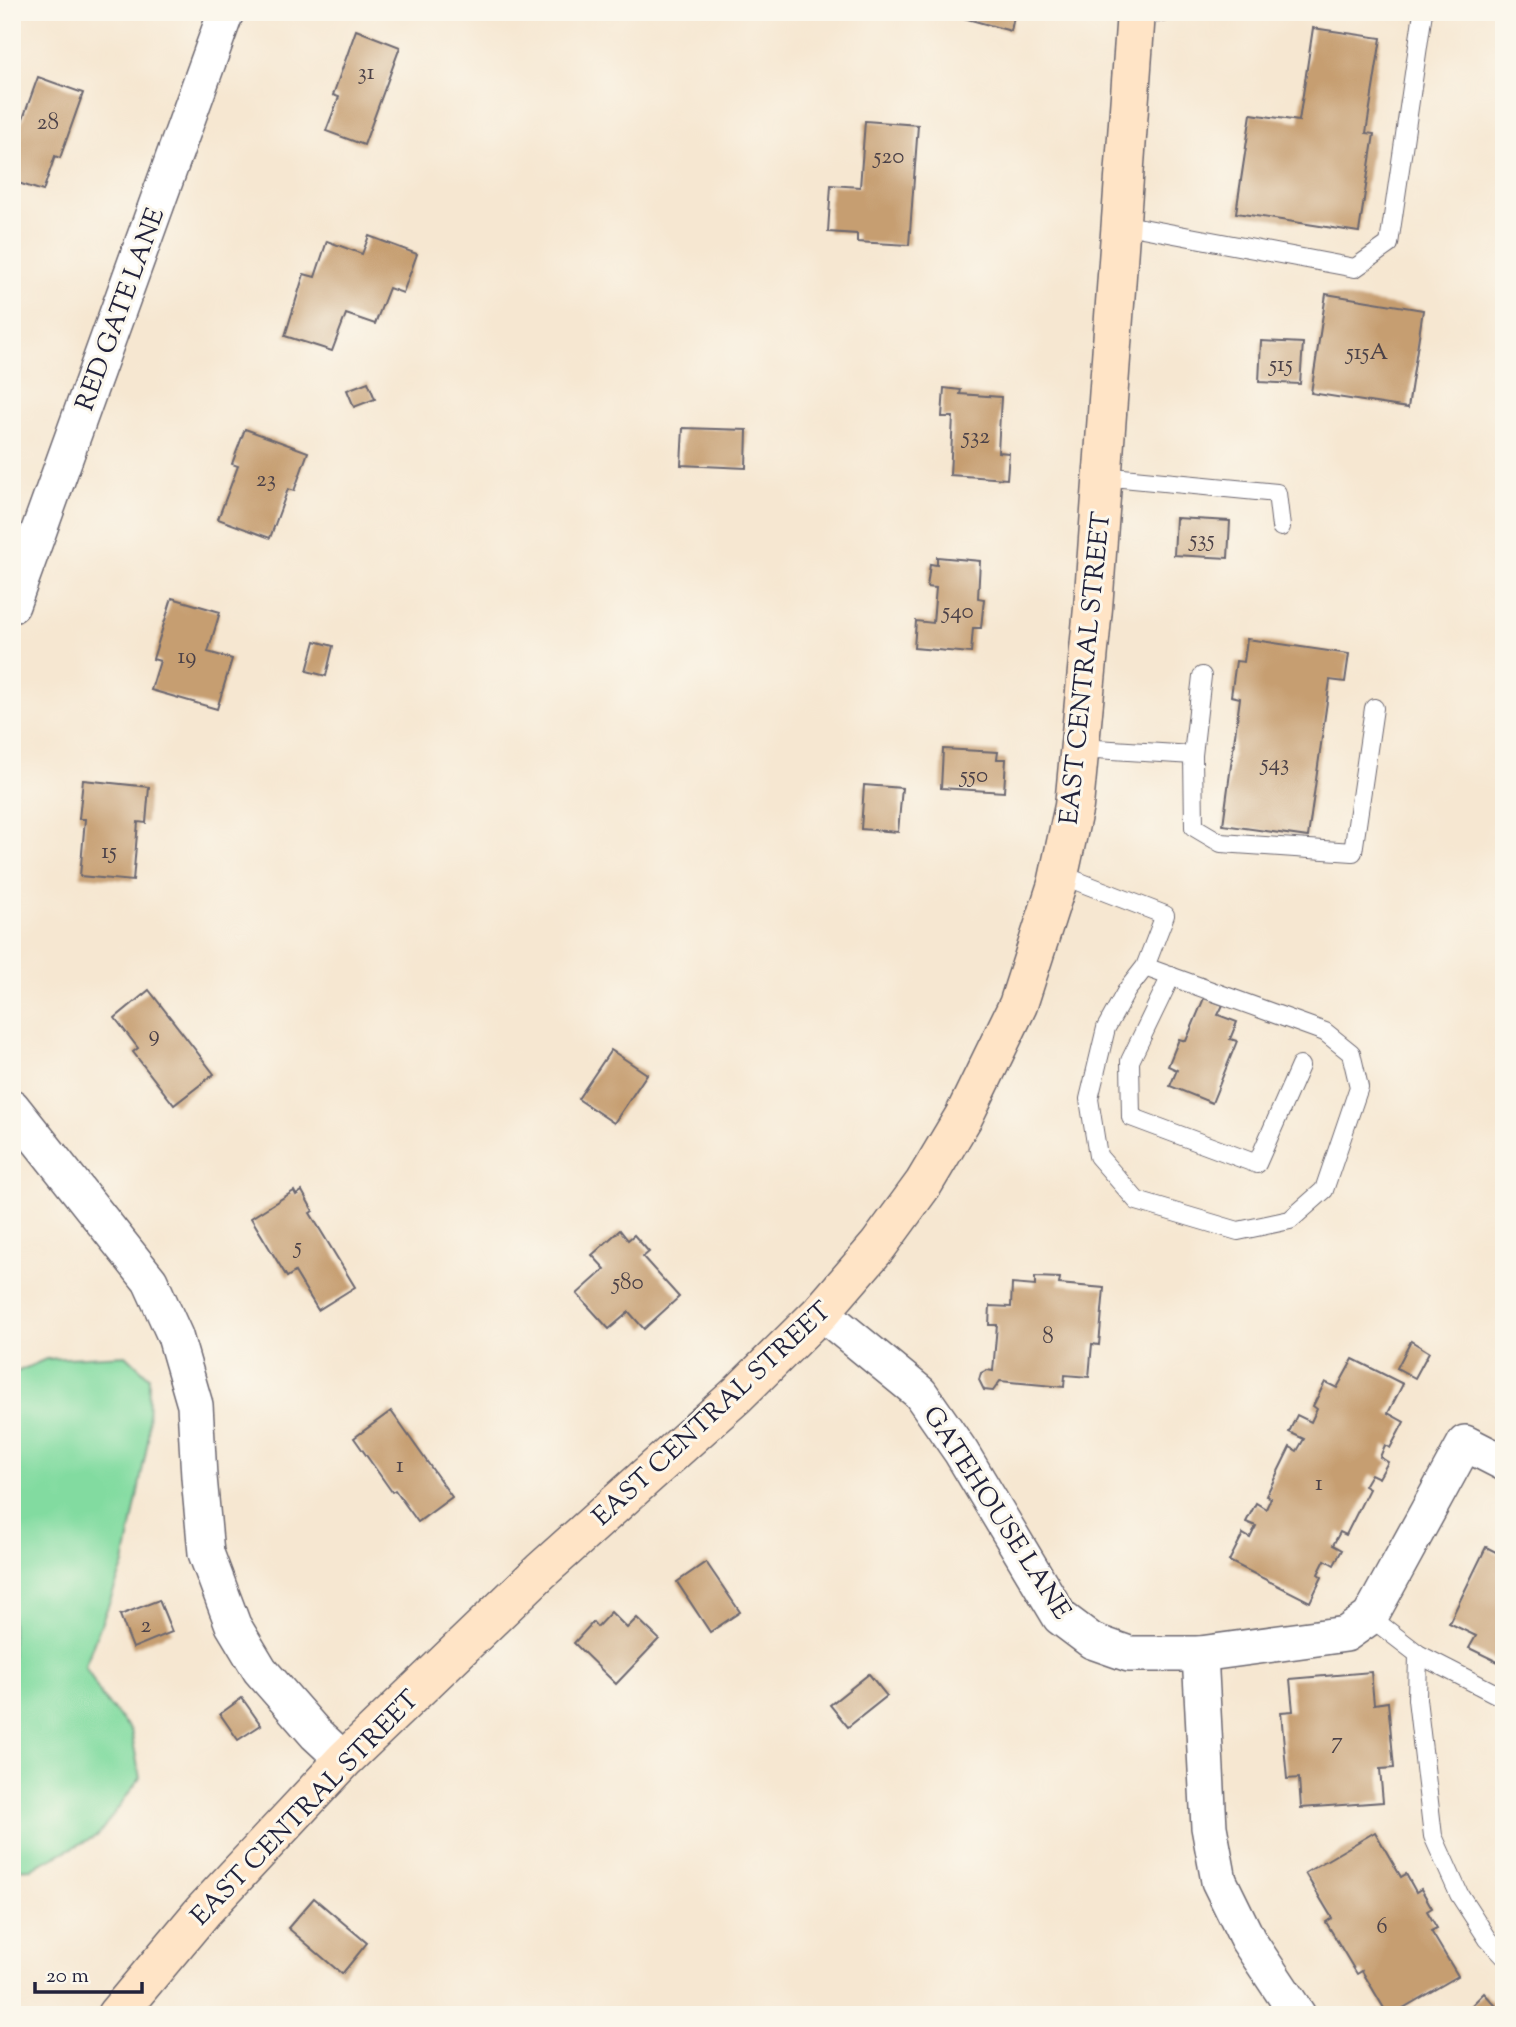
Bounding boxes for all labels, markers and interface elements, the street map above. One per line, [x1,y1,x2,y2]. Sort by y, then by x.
house number: 31 [357,57,375,90]
house number: 28 [37,107,59,140]
house number: 520 [872,141,904,174]
street label: RED GATE LANE [67,203,175,416]
house number: 515A [1344,337,1388,370]
house number: 515 [1267,349,1293,382]
house number: 532 [960,421,990,454]
house number: 23 [256,464,276,497]
street label: EAST CENTRAL STREET [1052,510,1121,827]
house number: 535 [1187,524,1215,557]
house number: 540 [940,596,974,629]
house number: 19 [178,641,196,674]
house number: 543 [1259,748,1289,781]
house number: 550 [958,760,988,793]
house number: 15 [101,836,117,869]
house number: 9 [148,1019,160,1052]
house number: 5 [292,1231,302,1264]
house number: 580 [610,1267,644,1300]
street label: EAST CENTRAL STREET [585,1294,840,1536]
house number: 8 [1042,1321,1054,1354]
street label: GATEHOUSE LANE [913,1399,1079,1628]
house number: 1 [396,1450,404,1483]
house number: 1 [1315,1468,1323,1501]
house number: 2 [141,1610,152,1643]
street label: EAST CENTRAL STREET [183,1683,428,1935]
house number: 7 [1331,1726,1343,1759]
house number: 6 [1376,1911,1388,1944]
scale bar [35,1950,142,1994]
text: 20 m [46,1962,89,1992]

